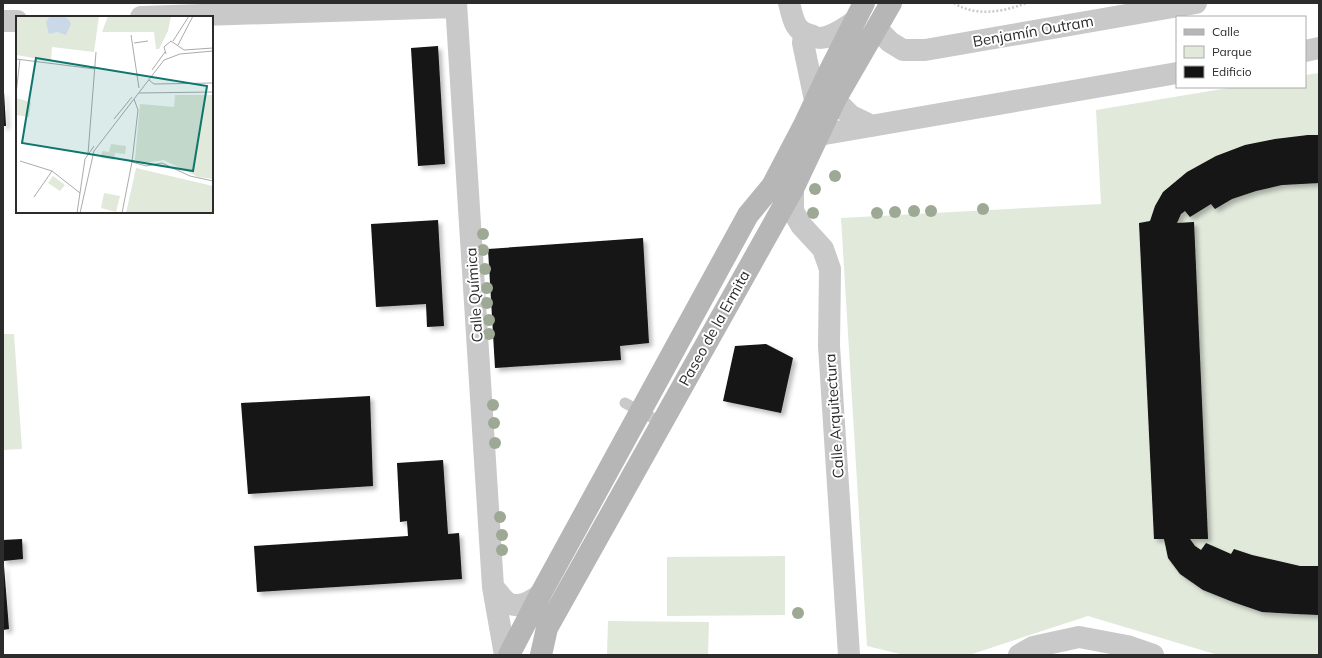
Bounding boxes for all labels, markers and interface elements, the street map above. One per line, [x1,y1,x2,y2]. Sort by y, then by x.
street label: Benjamín Outram [971,11,1095,51]
inset map [16,16,213,213]
legend [1176,16,1306,88]
text: Calle [1212,24,1239,39]
text: Parque [1212,44,1252,59]
text: Edificio [1212,64,1252,79]
street label: Calle Química [461,247,487,343]
street label: Paseo de la Ermita [674,267,754,389]
street label: Calle Arquitectura [820,353,848,479]

